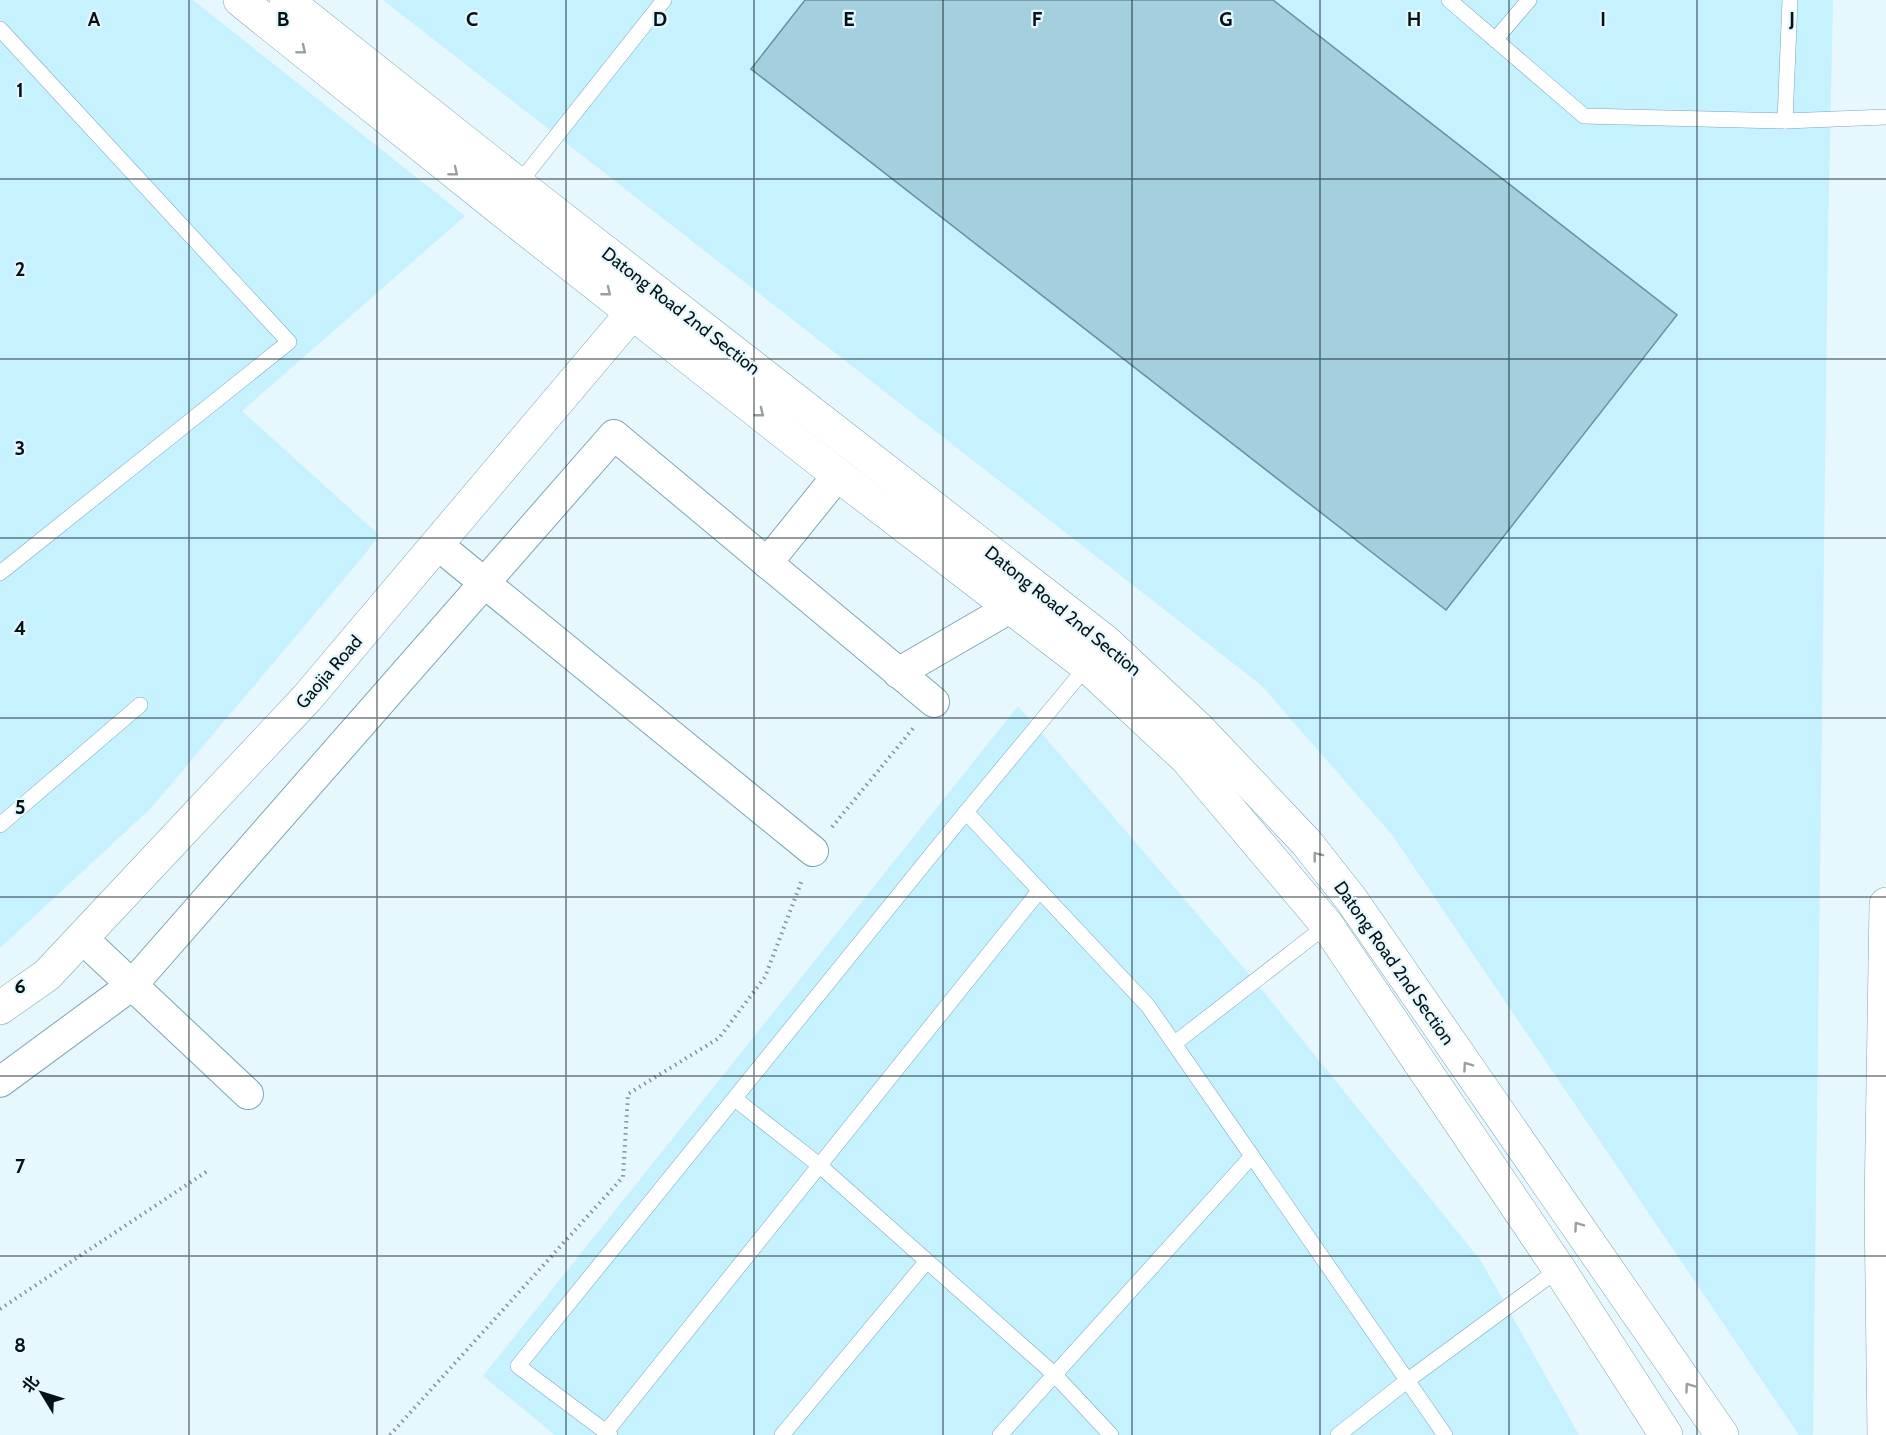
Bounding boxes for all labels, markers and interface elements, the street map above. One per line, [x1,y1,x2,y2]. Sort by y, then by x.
text: A [88,7,101,31]
text: B [277,7,289,31]
text: C [466,7,478,31]
text: D [653,7,667,31]
text: E [843,7,855,31]
text: F [1032,7,1043,31]
text: G [1219,7,1233,31]
text: H [1407,7,1421,31]
text: I [1600,7,1606,31]
text: J [1788,7,1795,31]
one-way arrow [295,42,306,53]
text: 1 [16,78,24,102]
one-way arrow [447,164,458,175]
street label: Datong Road 2nd Section [597,242,765,380]
text: 2 [15,257,25,281]
one-way arrow [601,285,612,296]
one-way arrow [754,406,765,417]
text: 3 [15,436,25,460]
street label: Datong Road 2nd Section [980,541,1146,681]
text: 4 [14,616,26,640]
street label: Gaojia Road [291,631,367,713]
text: 5 [15,795,25,819]
one-way arrow [1314,852,1325,863]
street label: Datong Road 2nd Section [1329,877,1459,1049]
text: 6 [14,974,26,998]
one-way arrow [1463,1062,1474,1073]
text: 7 [15,1154,26,1178]
one-way arrow [1574,1222,1585,1233]
text: 8 [14,1333,26,1357]
north arrow [12,1363,72,1423]
text: 北 [18,1372,43,1396]
one-way arrow [1685,1383,1696,1394]

